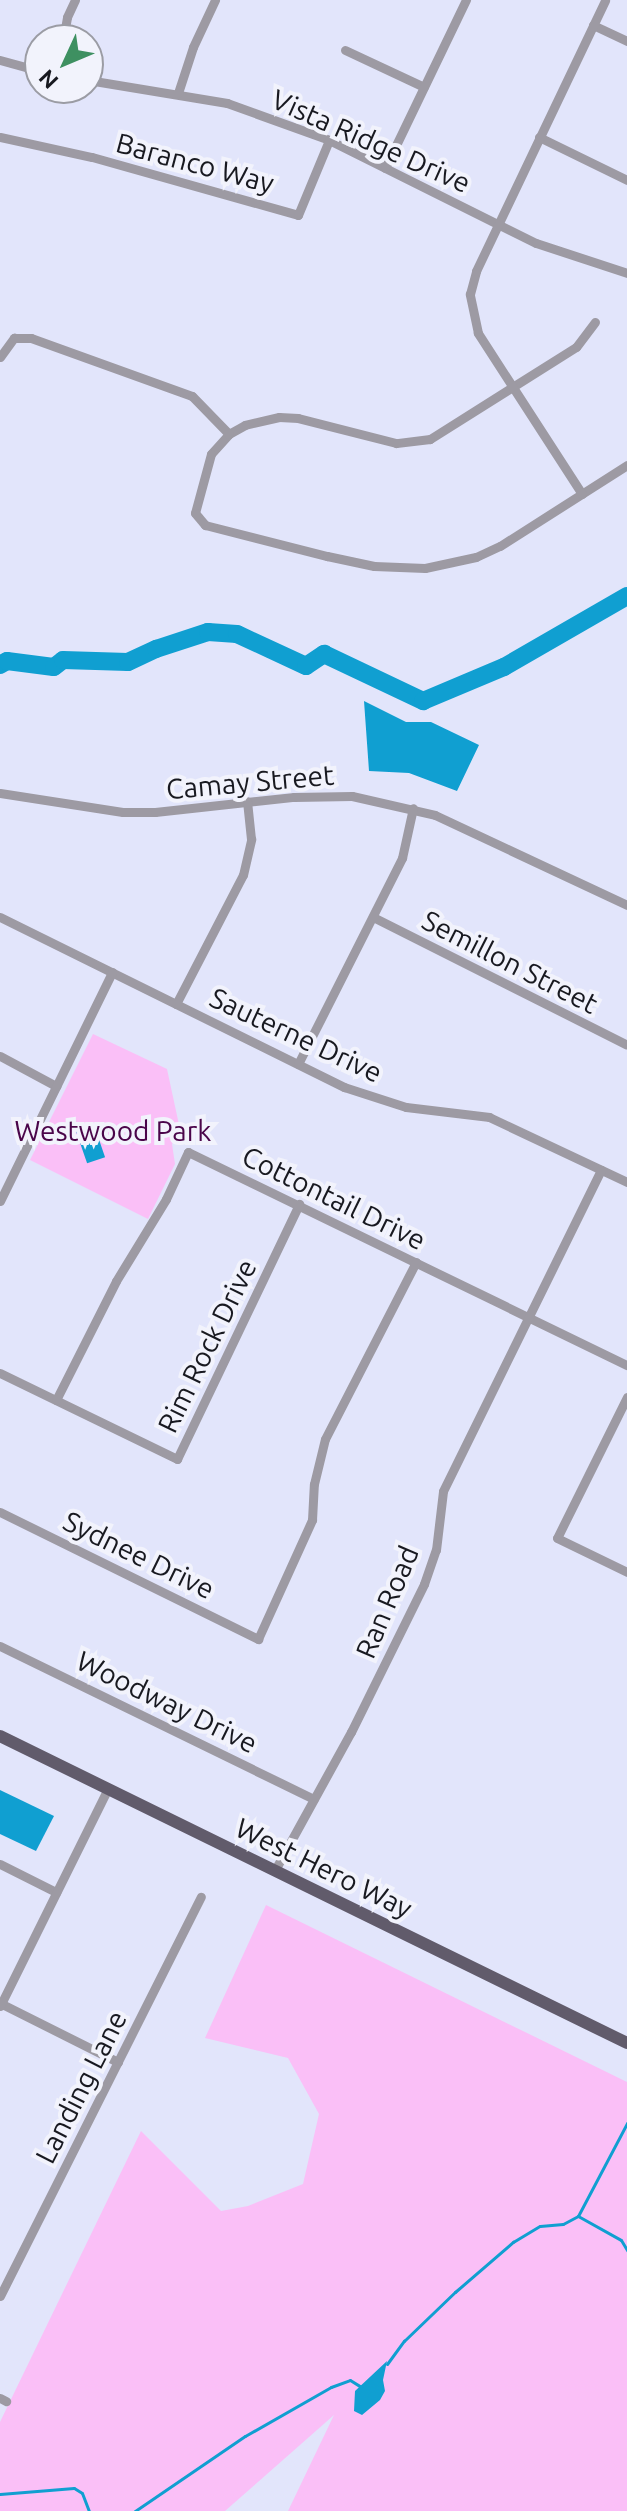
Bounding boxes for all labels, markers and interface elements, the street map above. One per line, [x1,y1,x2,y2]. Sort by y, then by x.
north arrow [24,24,104,104]
text: N [33,65,63,94]
street label: Vista Ridge Drive [266,82,476,200]
street label: Baranco Way [112,126,278,200]
street label: Camay Street [165,758,335,806]
street label: Semillon Street [417,903,603,1021]
street label: Sauterne Drive [205,980,387,1090]
park label: Westwood Park [14,1114,212,1148]
street label: Cottontail Drive [237,1139,431,1257]
street label: Rim Rock Drive [151,1254,263,1438]
street label: Sydnee Drive [58,1504,220,1606]
street label: Ran Road [348,1541,426,1663]
street label: Woodway Drive [71,1644,263,1760]
street label: West Hero Way [230,1811,418,1925]
street label: Landing Lane [28,2005,134,2169]

